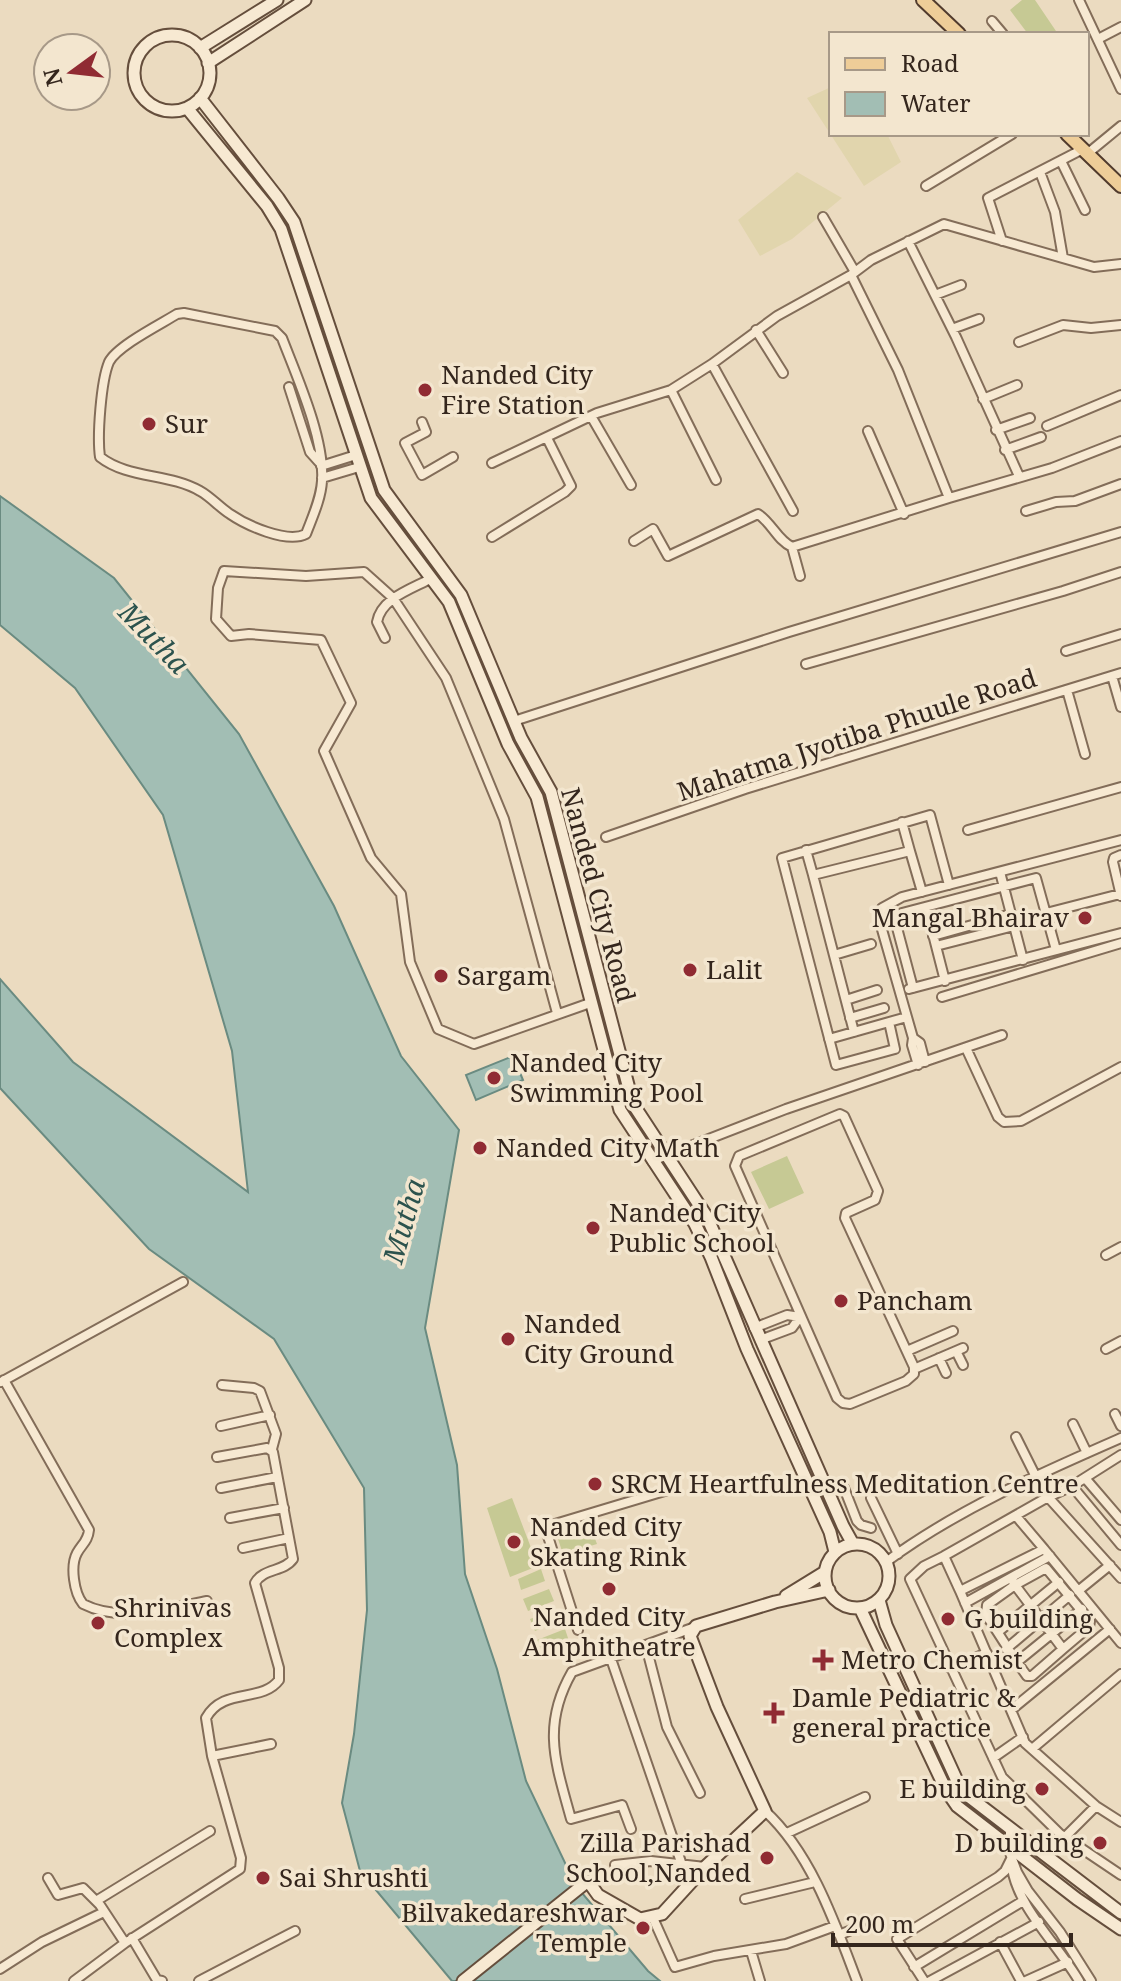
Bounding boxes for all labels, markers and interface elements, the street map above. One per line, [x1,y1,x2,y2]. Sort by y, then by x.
north arrow [32,32,112,112]
legend [829,32,1089,136]
text: Road [901,46,959,79]
text: N [35,65,68,90]
text: Water [901,86,971,119]
place label: Nanded City Fire Station [441,356,593,422]
marker: Nanded City Fire Station [416,381,434,399]
place label: Sur [165,405,208,441]
marker: Sur [140,415,158,433]
water label: Mutha [110,592,199,682]
street label: Mahatma Jyotiba Phuule Road [672,659,1041,809]
street label: Nanded City Road [553,783,645,1006]
place label: Mangal Bhairav [872,899,1069,935]
marker: Mangal Bhairav [1076,909,1094,927]
place label: Lalit [706,951,762,987]
place label: Sargam [457,957,551,993]
marker: Lalit [681,961,699,979]
marker: Sargam [432,967,450,985]
place label: Nanded City Swimming Pool [510,1044,703,1110]
marker: Nanded City Swimming Pool [485,1069,503,1087]
place label: Nanded City Math [496,1129,719,1165]
marker: Nanded City Math [471,1139,489,1157]
water label: Mutha [373,1173,433,1268]
place label: Nanded City Public School [609,1194,775,1260]
marker: Nanded City Public School [584,1219,602,1237]
place label: Pancham [857,1282,973,1318]
marker: Pancham [832,1292,850,1310]
place label: Nanded City Ground [524,1305,674,1371]
marker: Nanded City Ground [499,1330,517,1348]
place label: SRCM Heartfulness Meditation Centre [611,1465,1079,1501]
marker: SRCM Heartfulness Meditation Centre [586,1475,604,1493]
place label: Nanded City Skating Rink [530,1508,687,1574]
marker: Nanded City Skating Rink [505,1533,523,1551]
marker: Nanded City Amphitheatre [600,1580,618,1598]
place label: Shrinivas Complex [114,1589,232,1655]
place label: Nanded City Amphitheatre [522,1598,696,1664]
place label: G building [964,1600,1093,1636]
marker: G building [939,1610,957,1628]
marker: Shrinivas Complex [89,1614,107,1632]
place label: Metro Chemist [841,1641,1023,1677]
marker: Metro Chemist [812,1649,834,1671]
place label: Damle Pediatric & general practice [792,1679,1017,1745]
marker: Damle Pediatric & general practice [763,1702,785,1724]
place label: E building [899,1770,1026,1806]
marker: E building [1033,1780,1051,1798]
place label: Zilla Parishad School,Nanded [566,1824,751,1890]
place label: D building [954,1824,1084,1860]
marker: D building [1091,1834,1109,1852]
marker: Zilla Parishad School,Nanded [758,1849,776,1867]
place label: Sai Shrushti [279,1859,428,1895]
marker: Sai Shrushti [254,1869,272,1887]
place label: Bilvakedareshwar Temple [401,1894,627,1960]
scale bar [833,1897,1071,1947]
text: 200 m [845,1907,914,1940]
marker: Bilvakedareshwar Temple [634,1919,652,1937]

